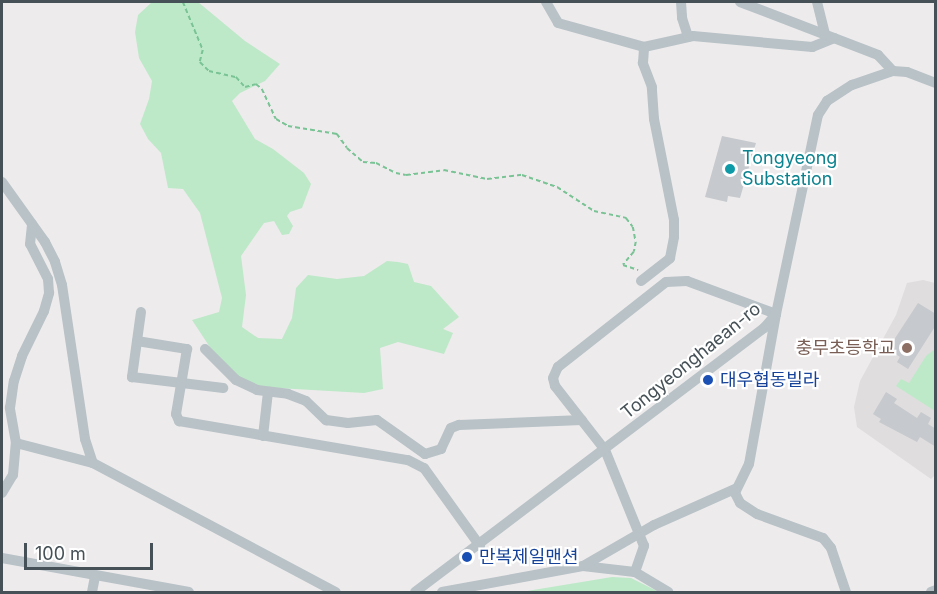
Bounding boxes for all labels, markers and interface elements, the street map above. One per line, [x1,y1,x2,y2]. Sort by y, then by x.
place label: Tongyeong Substation [742,148,837,190]
marker: Tongyeong Substation [723,162,737,176]
street label: Tongyeonghaean-ro [617,298,765,424]
place label: 충무초등학교 [796,337,895,359]
marker: 충무초등학교 [900,341,914,355]
place label: 대우협동빌라 [720,369,819,391]
marker: 대우협동빌라 [701,373,715,387]
scale bar [27,531,156,569]
text: 100 m [35,543,86,564]
place label: 만복제일맨션 [479,546,578,568]
marker: 만복제일맨션 [460,550,474,564]

